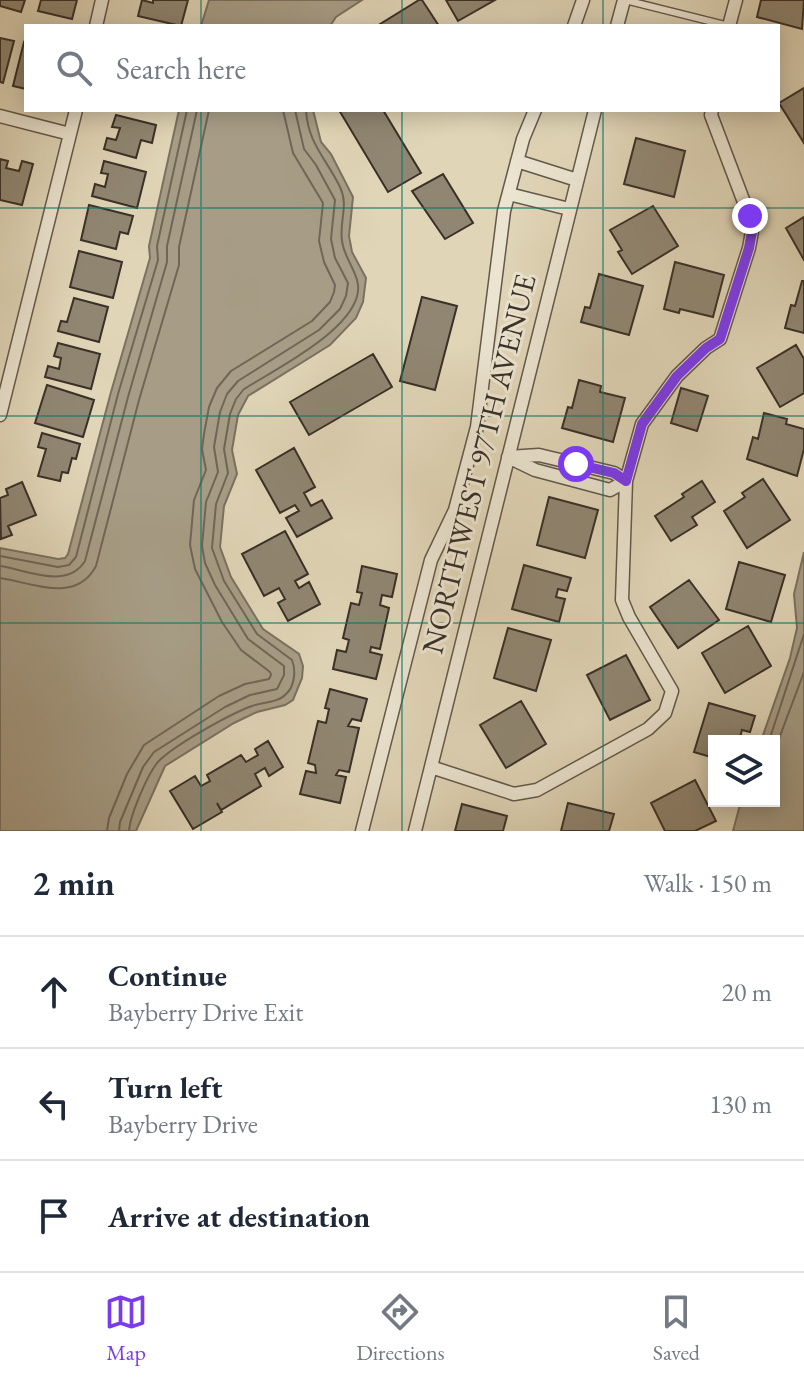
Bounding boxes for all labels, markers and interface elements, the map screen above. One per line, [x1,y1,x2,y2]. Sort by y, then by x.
search box [24,24,780,112]
icon: search [52,46,96,90]
text: Search here [116,49,246,88]
route end [732,198,768,234]
street label: NORTHWEST 97TH AVENUE [412,270,545,658]
route start [558,446,594,482]
map controls [708,735,780,807]
button: layers [708,735,780,807]
text: 2 min [32,861,115,905]
text: Walk · 150 m [644,866,772,900]
text: Continue [108,956,227,995]
icon: ahead [32,970,76,1014]
text: 20 m [722,975,772,1009]
text: Bayberry Drive Exit [108,995,303,1029]
text: Turn left [108,1068,222,1107]
icon: left [32,1082,76,1126]
text: 130 m [709,1087,772,1121]
text: Bayberry Drive [108,1107,258,1141]
icon: arrive [32,1194,76,1238]
text: Arrive at destination [108,1197,370,1236]
tab: Map [104,1290,148,1367]
tab: Directions [356,1290,445,1367]
tab: Saved [653,1290,700,1367]

